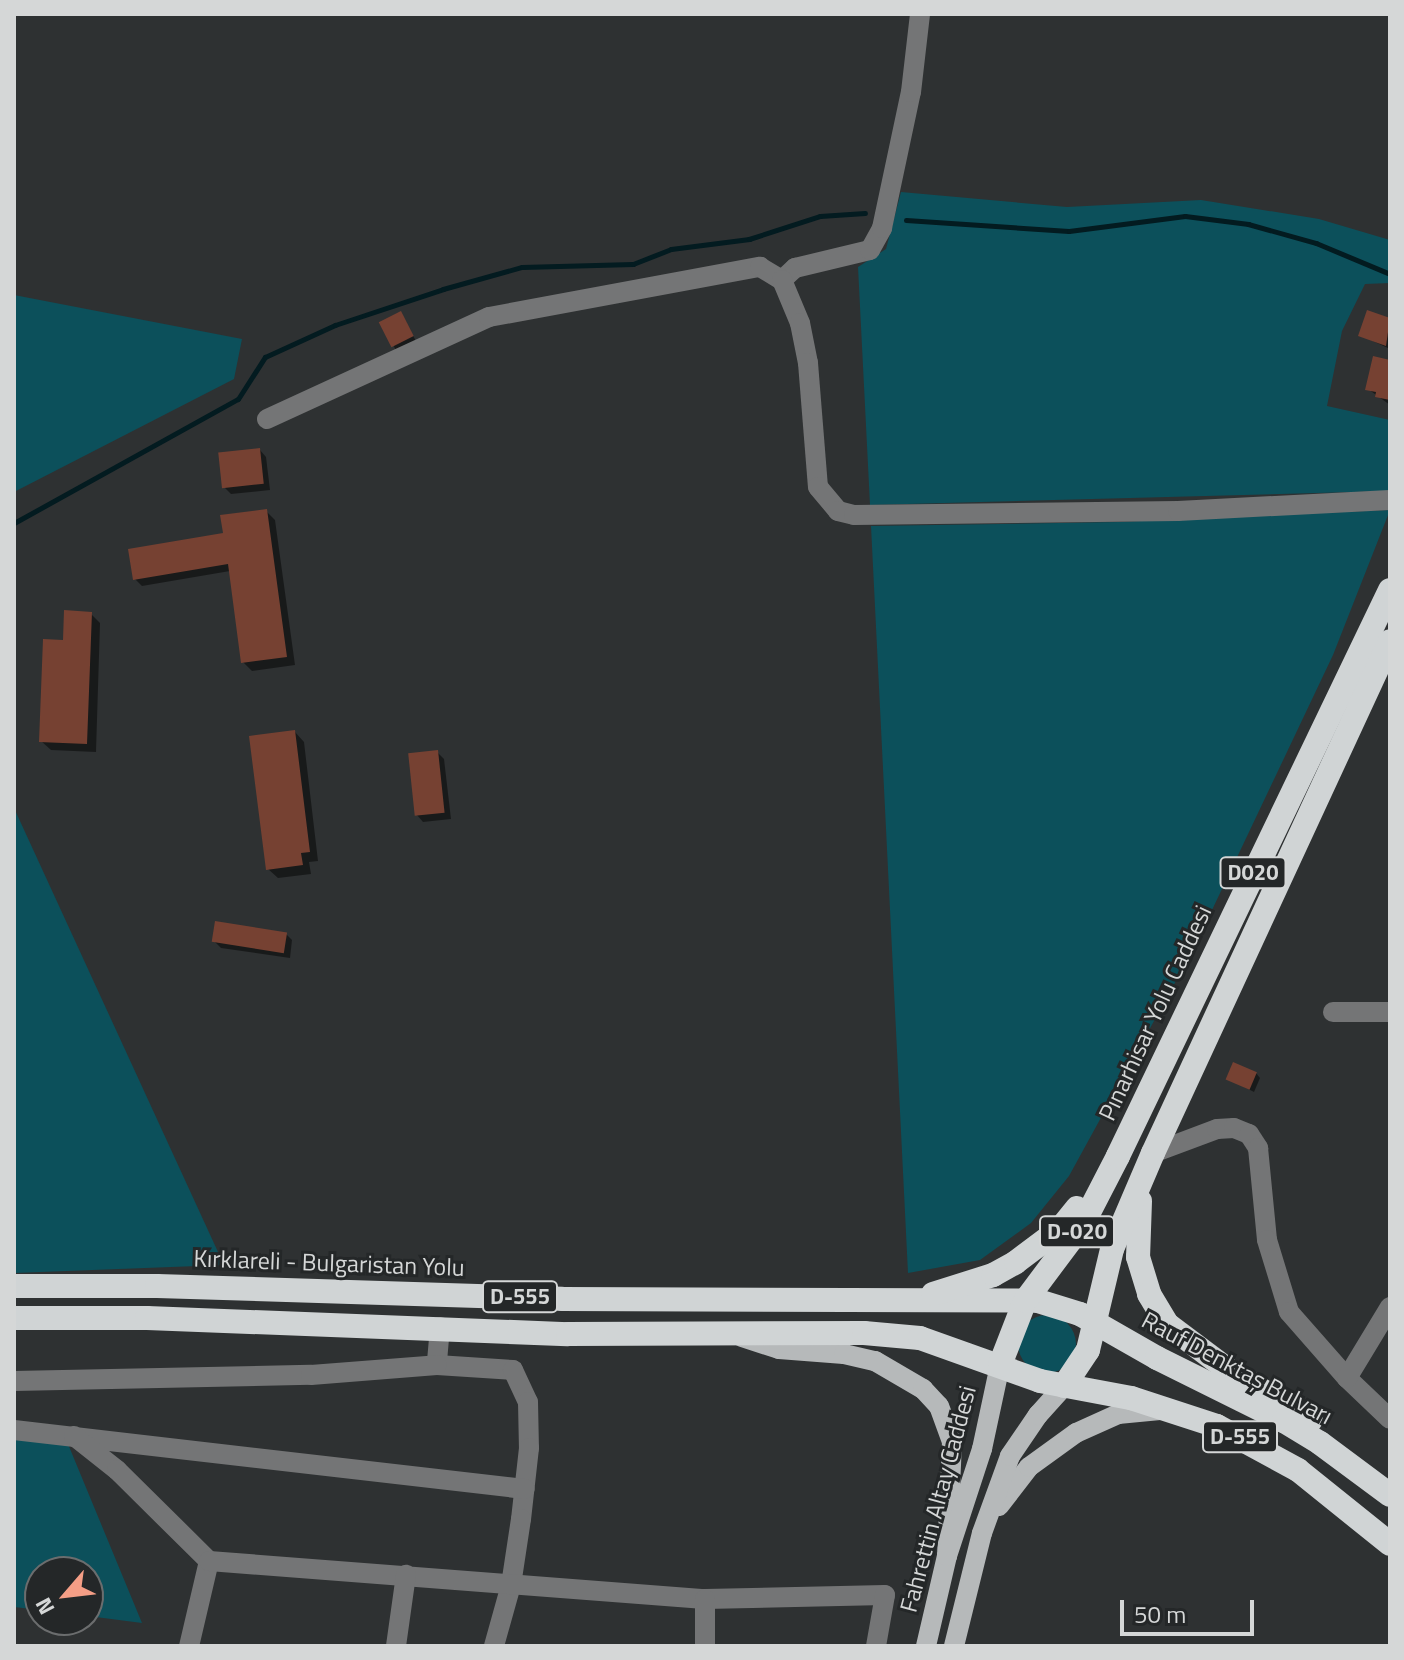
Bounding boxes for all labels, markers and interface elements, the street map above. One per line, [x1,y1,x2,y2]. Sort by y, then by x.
road number: D020 [1219,855,1287,891]
street label: Pınarhisar Yolu Caddesi [1092,901,1218,1125]
road number: D-020 [1039,1214,1115,1250]
street label: Kırklareli - Bulgaristan Yolu [193,1244,465,1282]
road number: D-555 [482,1279,558,1315]
street label: Rauf Denktaş Bulvarı [1137,1306,1337,1430]
street label: Fahrettin Altay Caddesi [894,1383,982,1615]
road number: D-555 [1202,1419,1278,1455]
north arrow [24,1556,104,1636]
scale bar [1124,1584,1258,1634]
text: N [26,1592,63,1621]
text: 50 m [1134,1596,1186,1632]

